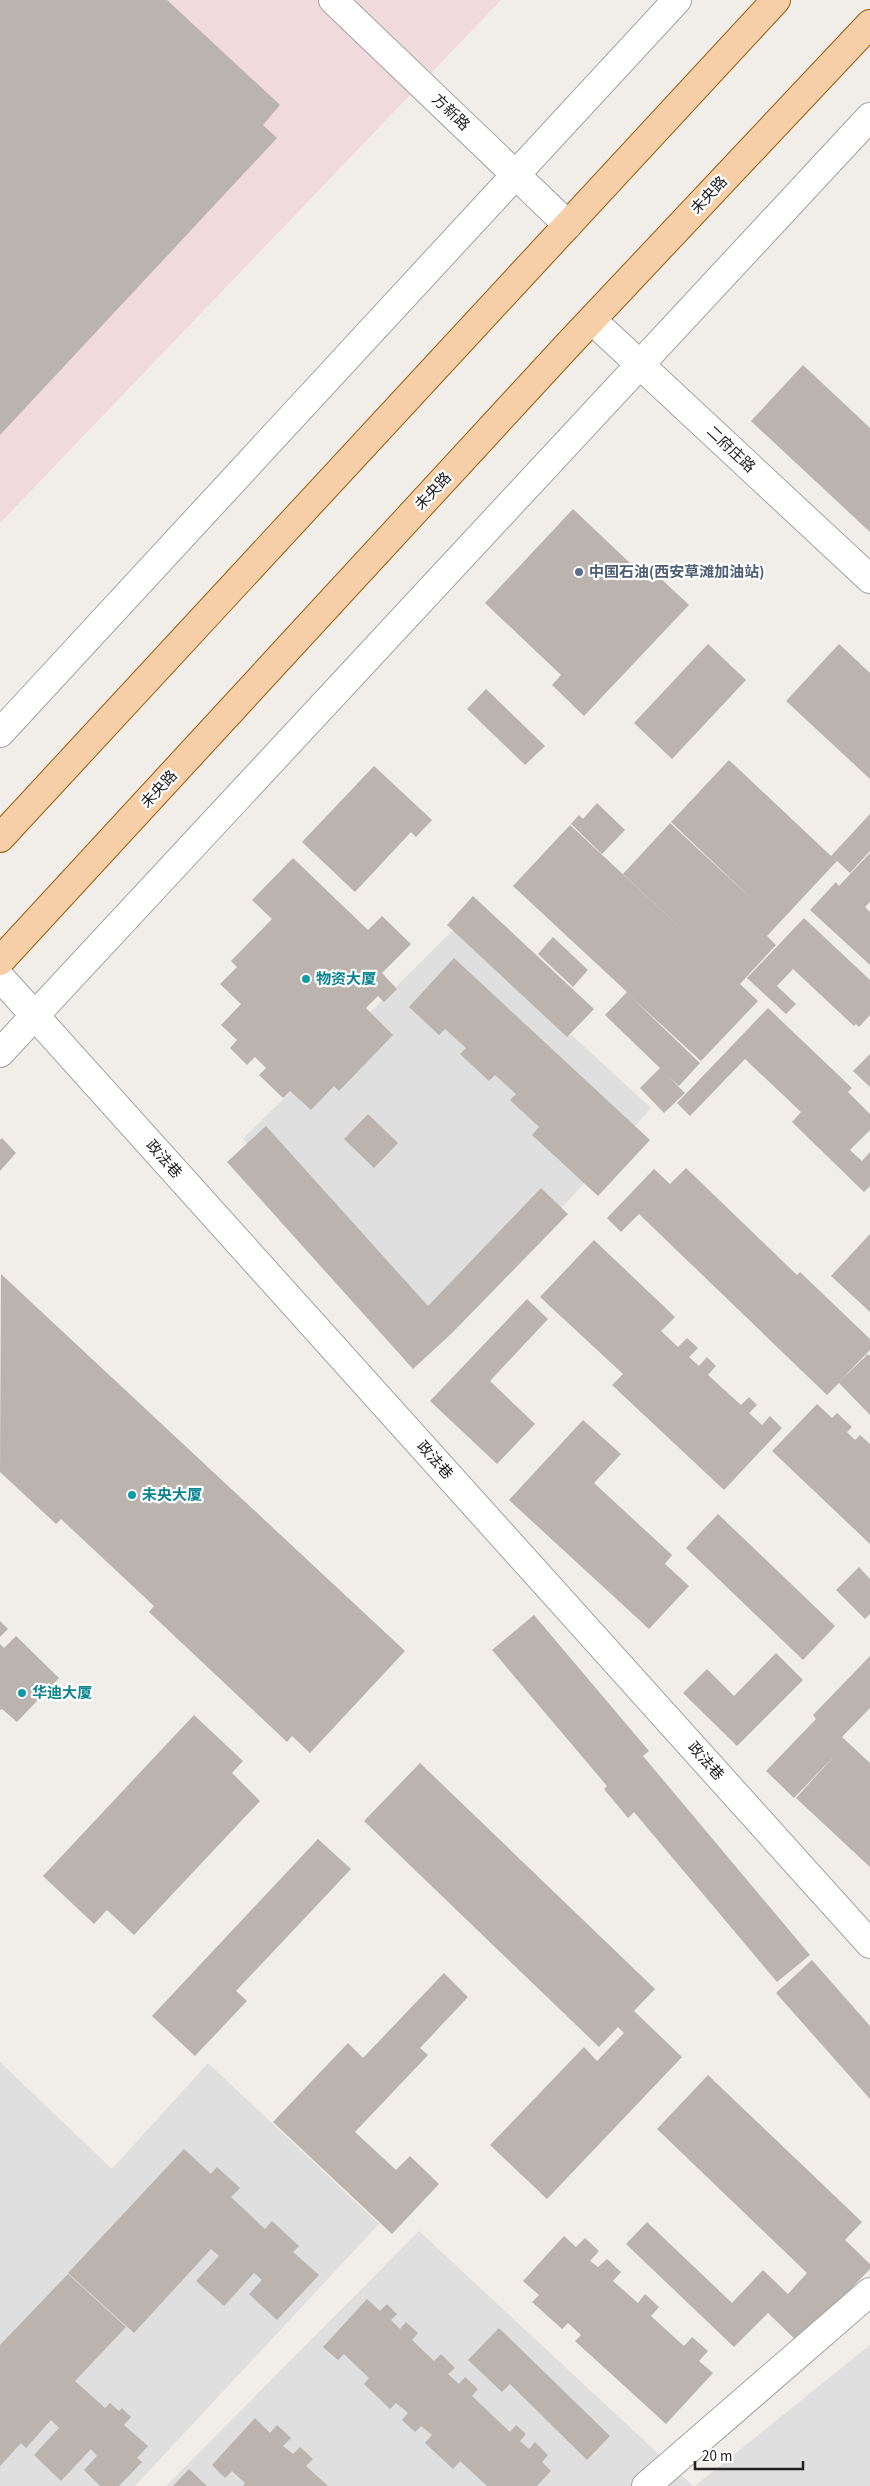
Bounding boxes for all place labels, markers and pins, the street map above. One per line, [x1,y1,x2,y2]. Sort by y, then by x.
place label: 中国石油(西安草滩加油站) [589,562,764,583]
marker: 中国石油(西安草滩加油站) [573,566,585,578]
place label: 物资大厦 [316,969,376,990]
marker: 物资大厦 [300,973,312,985]
place label: 未央大厦 [142,1485,202,1506]
marker: 未央大厦 [126,1489,138,1501]
place label: 华迪大厦 [32,1683,92,1704]
marker: 华迪大厦 [16,1687,28,1699]

